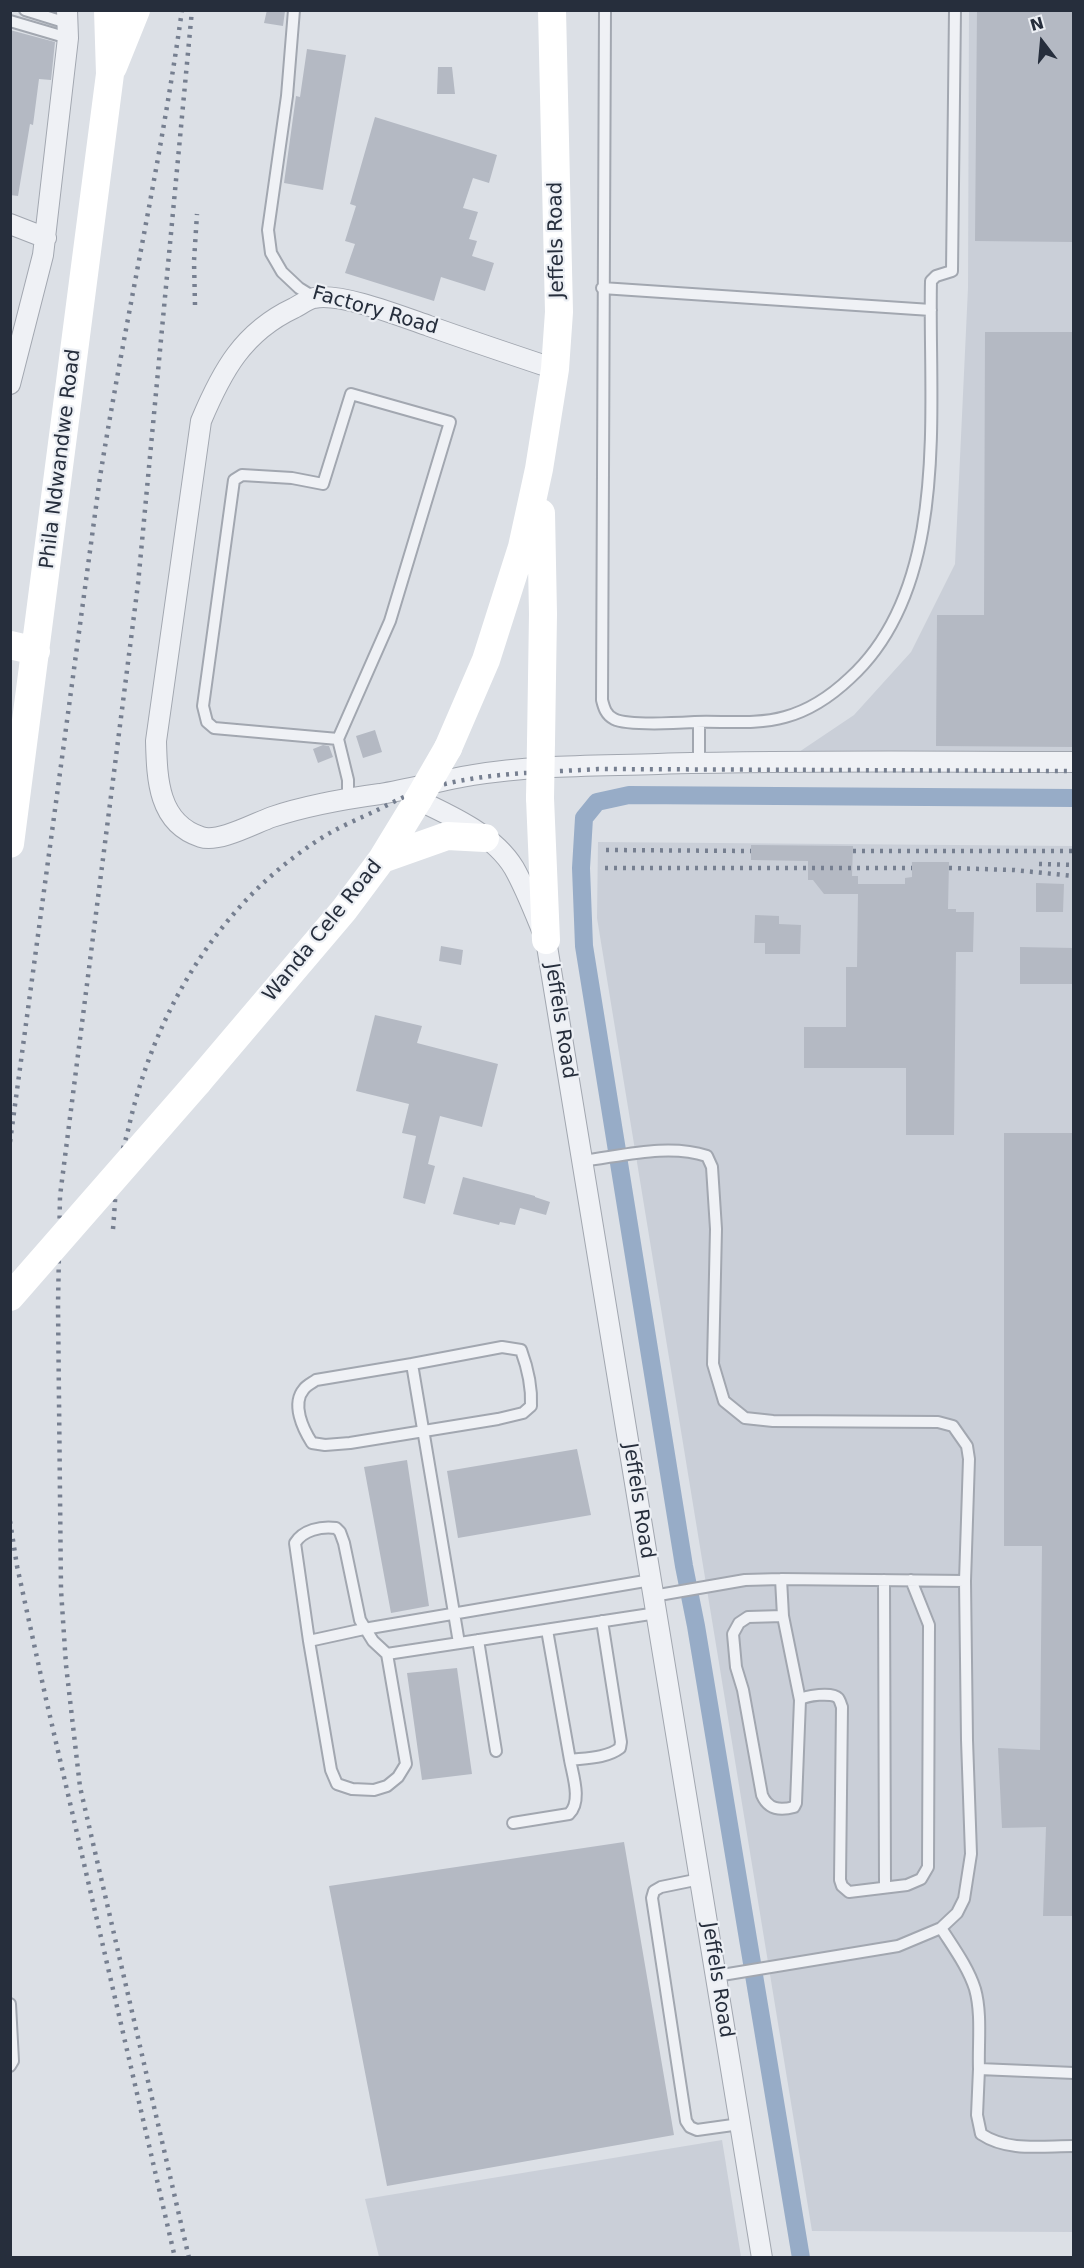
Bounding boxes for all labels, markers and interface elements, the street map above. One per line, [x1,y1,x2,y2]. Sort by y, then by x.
north arrow [1012,12,1072,72]
text: N [1028,13,1046,35]
street label: Jeffels Road [544,181,570,299]
street label: Factory Road [309,282,441,340]
street label: Phila Ndwandwe Road [36,348,86,570]
street label: Wanda Cele Road [258,855,388,1007]
street label: Jeffels Road [539,961,581,1081]
street label: Jeffels Road [617,1441,659,1561]
street label: Jeffels Road [696,1920,738,2040]

